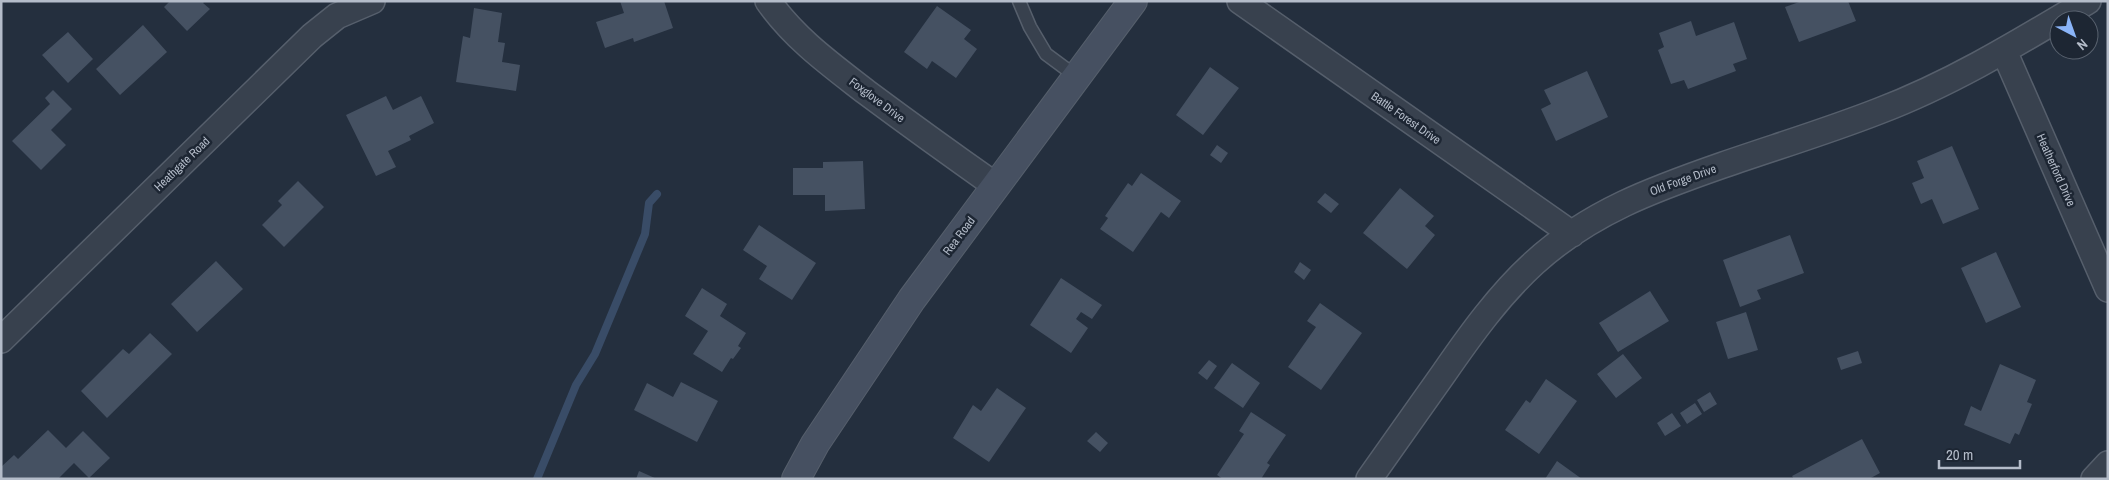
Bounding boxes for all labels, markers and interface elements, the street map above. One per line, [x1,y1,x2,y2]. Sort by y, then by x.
north arrow [2049,10,2099,60]
text: N [2073,35,2092,54]
street label: Foxglove Drive [846,74,908,126]
street label: Battle Forest Drive [1368,88,1444,148]
street label: Heatherford Drive [2033,131,2079,209]
street label: Heathgate Road [151,133,213,195]
street label: Old Forge Drive [1648,161,1718,199]
street label: Rea Road [939,213,979,259]
scale bar [1939,438,2020,470]
text: 20 m [1946,444,1973,465]

